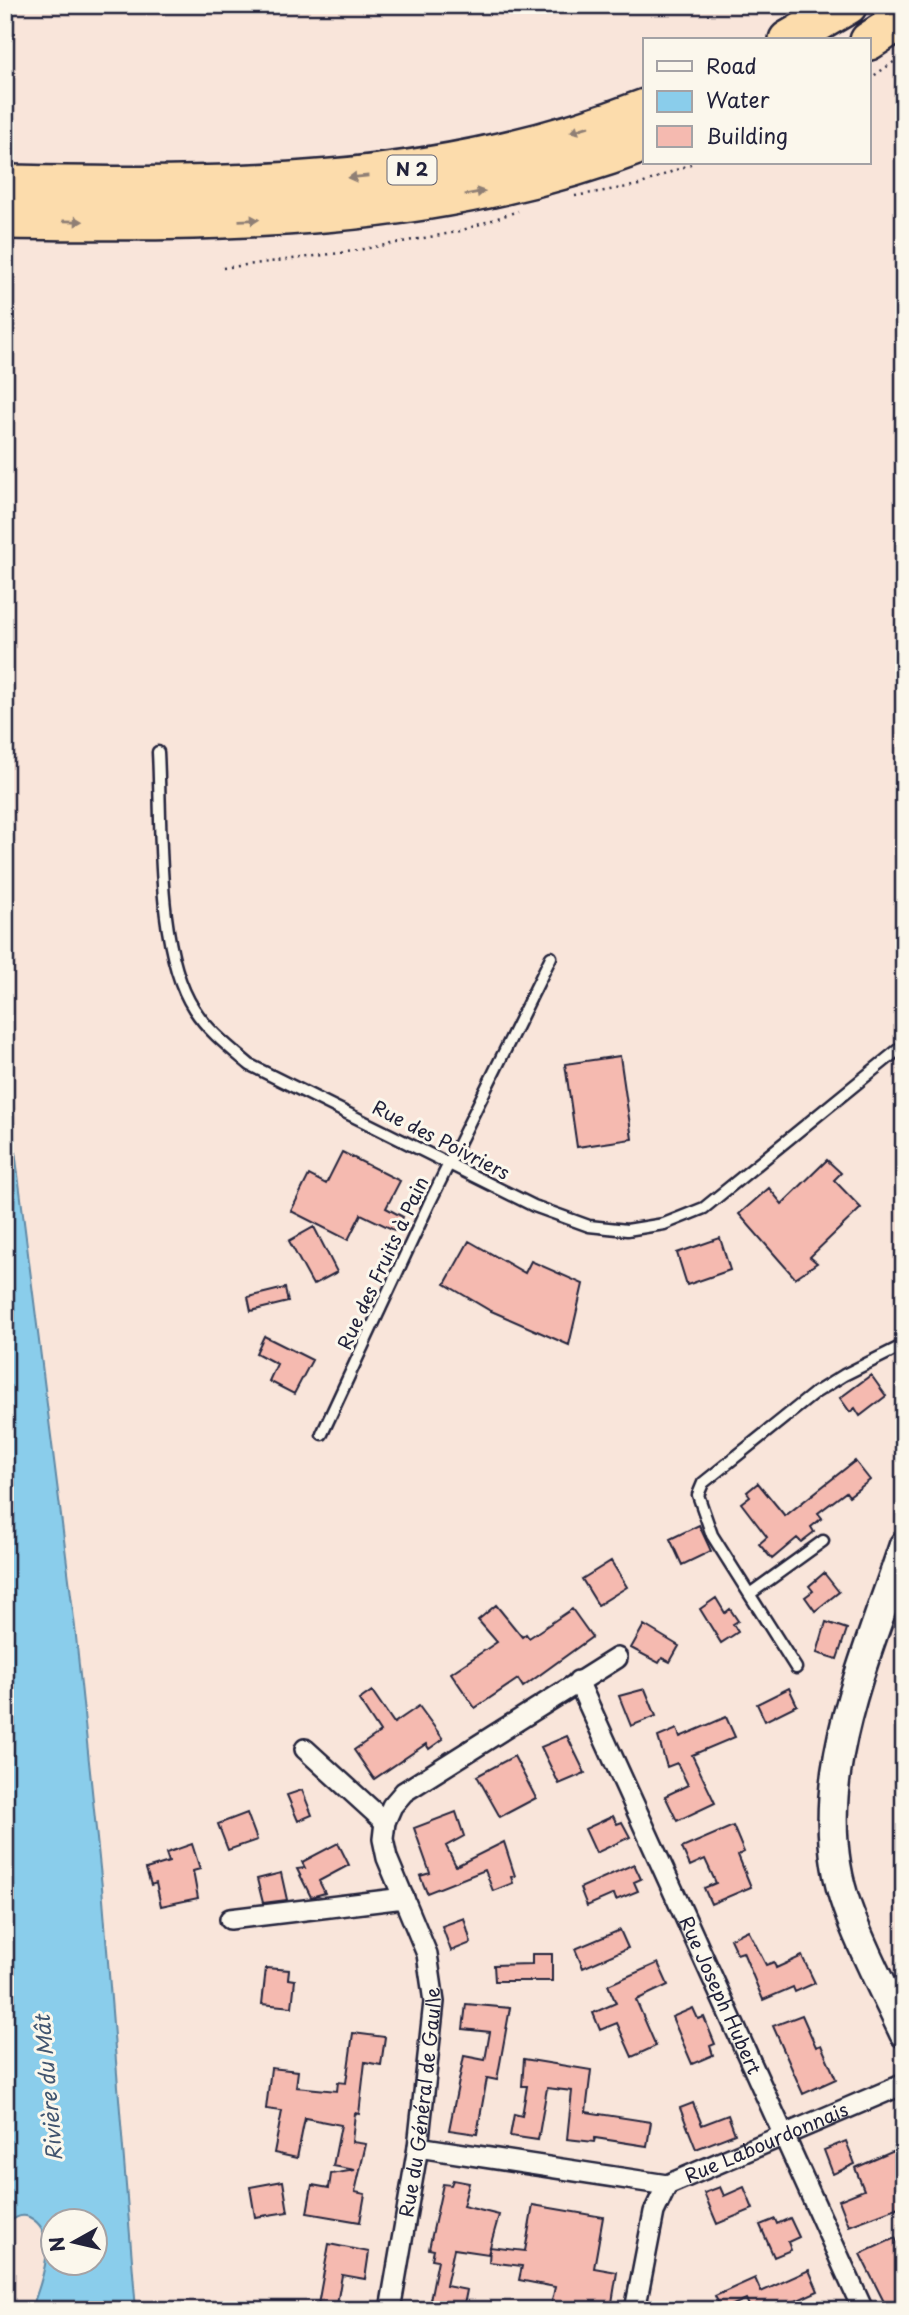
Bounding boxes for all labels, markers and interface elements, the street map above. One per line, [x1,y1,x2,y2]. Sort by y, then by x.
legend [643,38,870,164]
text: Road [706,49,757,81]
text: Water [706,83,770,115]
text: Building [706,119,788,151]
one-way arrow [569,125,590,135]
road number: N 2 [388,155,436,184]
one-way arrow [347,172,369,183]
one-way arrow [464,187,486,198]
one-way arrow [238,214,260,225]
one-way arrow [63,215,85,227]
street label: Rue des Poivriers [368,1092,515,1186]
street label: Rue des Fruits à Pain [330,1171,435,1354]
street label: Rue Joseph Hubert [673,1911,769,2079]
street label: Rue du Général de Gaulle [391,1986,447,2219]
water label: Rivière du Mât [24,2012,69,2163]
street label: Rue Labourdonnais [680,2094,852,2189]
north arrow [38,2206,108,2276]
text: N [41,2235,71,2254]

